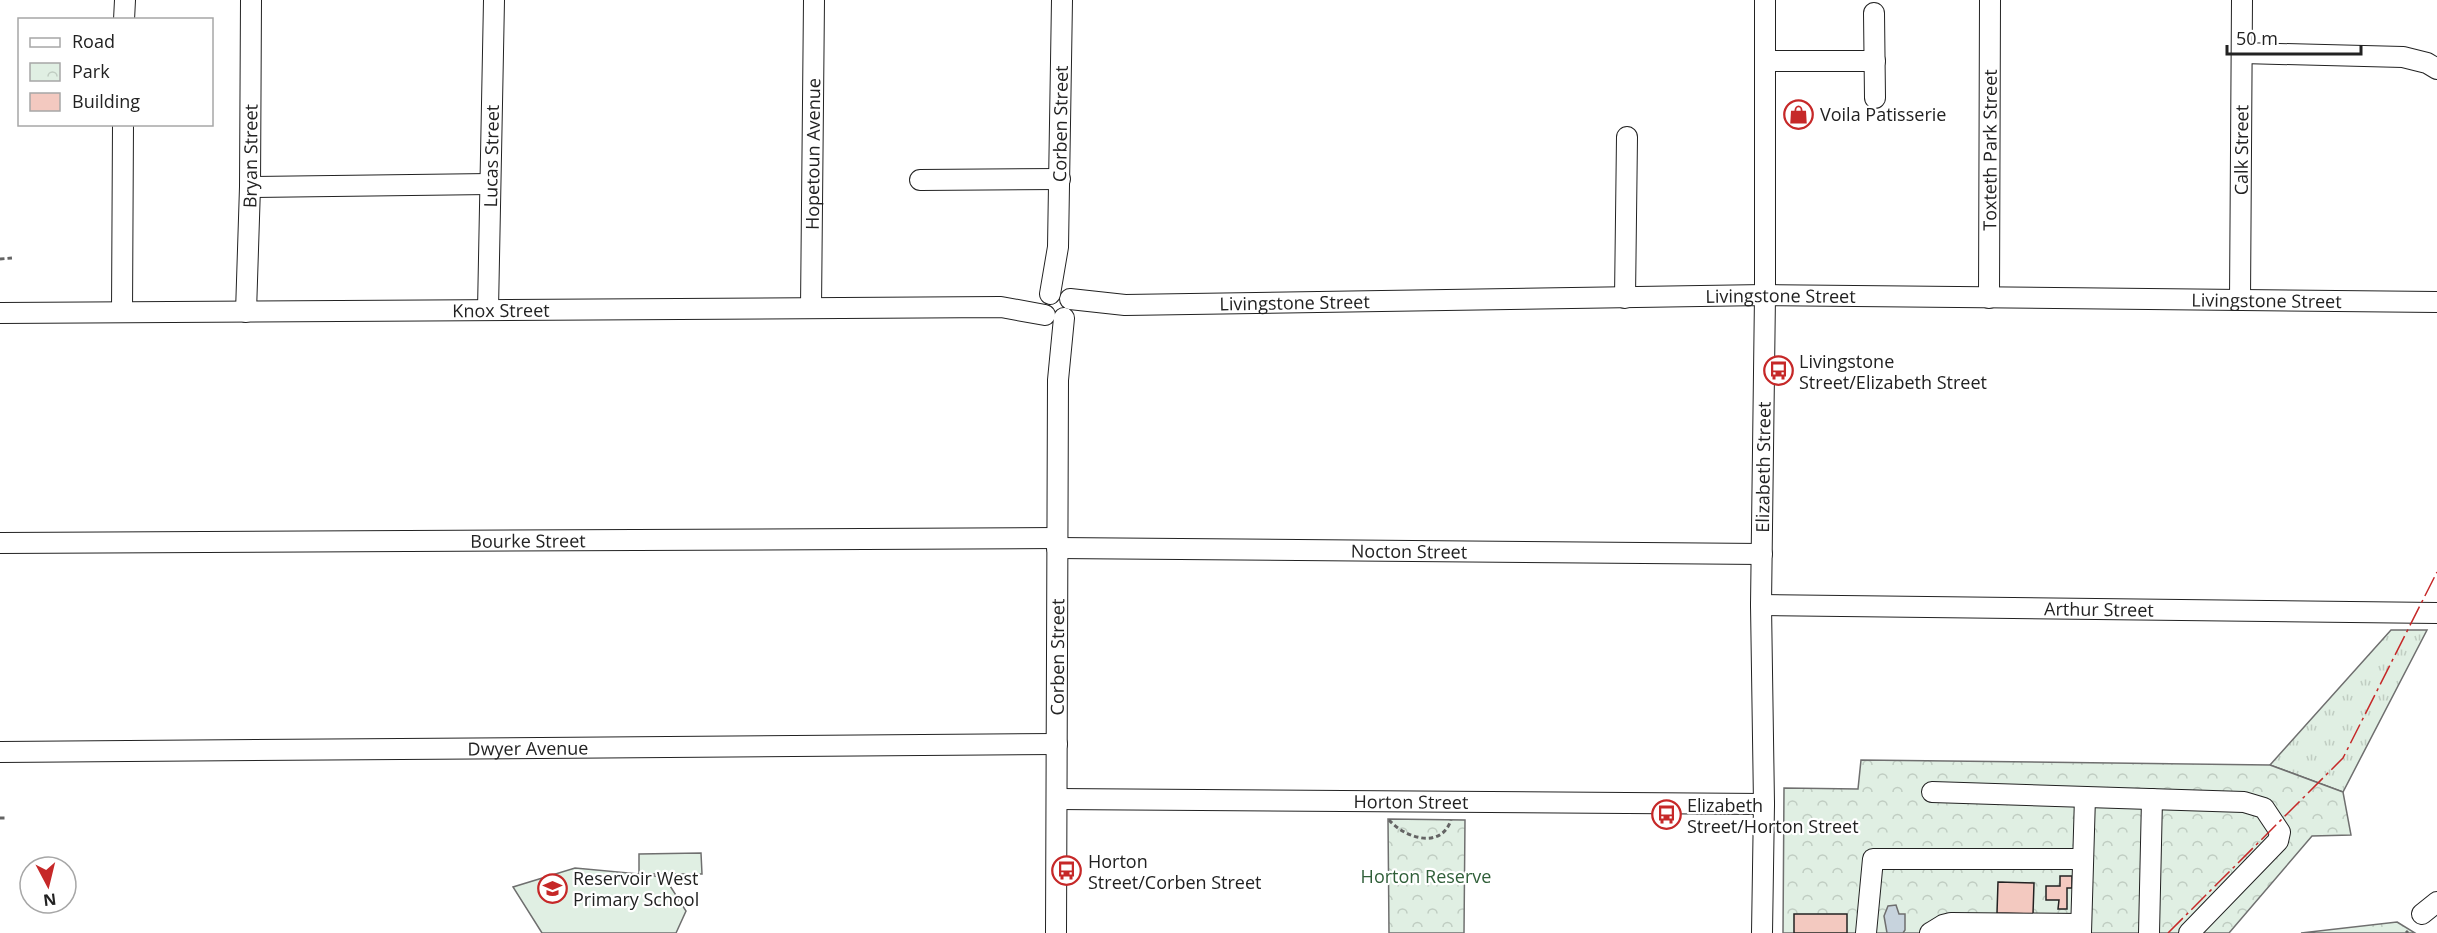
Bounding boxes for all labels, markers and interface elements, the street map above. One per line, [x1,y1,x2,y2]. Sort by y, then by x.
legend [18,18,213,126]
scale bar [2227,18,2360,56]
text: 50 m [2236,26,2278,50]
text: Road [72,29,115,53]
text: Park [72,59,110,83]
street label: Corben Street [1047,65,1073,182]
street label: Toxteth Park Street [1977,69,2002,231]
street label: Hopetoun Avenue [800,78,825,230]
text: Building [72,89,140,113]
shop icon: Voila Patisserie [1783,98,1815,130]
place label: Voila Patisserie [1820,102,1946,126]
street label: Bryan Street [237,104,262,208]
street label: Lucas Street [478,104,504,208]
street label: Calk Street [2229,105,2253,195]
street label: Livingstone Street [1705,283,1856,308]
street label: Livingstone Street [2191,287,2342,313]
street label: Livingstone Street [1219,289,1370,316]
street label: Knox Street [452,298,550,322]
place label: Livingstone Street/Elizabeth Street [1799,349,1987,394]
bus stop icon: Livingstone Street/Elizabeth Street [1762,355,1794,387]
street label: Elizabeth Street [1750,401,1776,533]
street label: Bourke Street [470,528,586,553]
street label: Nocton Street [1351,539,1467,563]
street label: Arthur Street [2044,596,2154,622]
street label: Corben Street [1045,599,1069,715]
street label: Dwyer Avenue [467,736,589,760]
street label: Horton Street [1354,789,1468,814]
place label: Elizabeth Street/Horton Street [1687,793,1859,838]
bus stop icon: Elizabeth Street/Horton Street [1650,799,1682,831]
place label: Horton Street/Corben Street [1088,849,1262,894]
north arrow [18,855,78,915]
bus stop icon: Horton Street/Corben Street [1051,855,1083,887]
park label: Horton Reserve [1361,864,1491,888]
place label: Reservoir West Primary School [573,866,699,911]
school or university icon: Reservoir West Primary School [536,872,568,904]
text: N [42,888,58,912]

